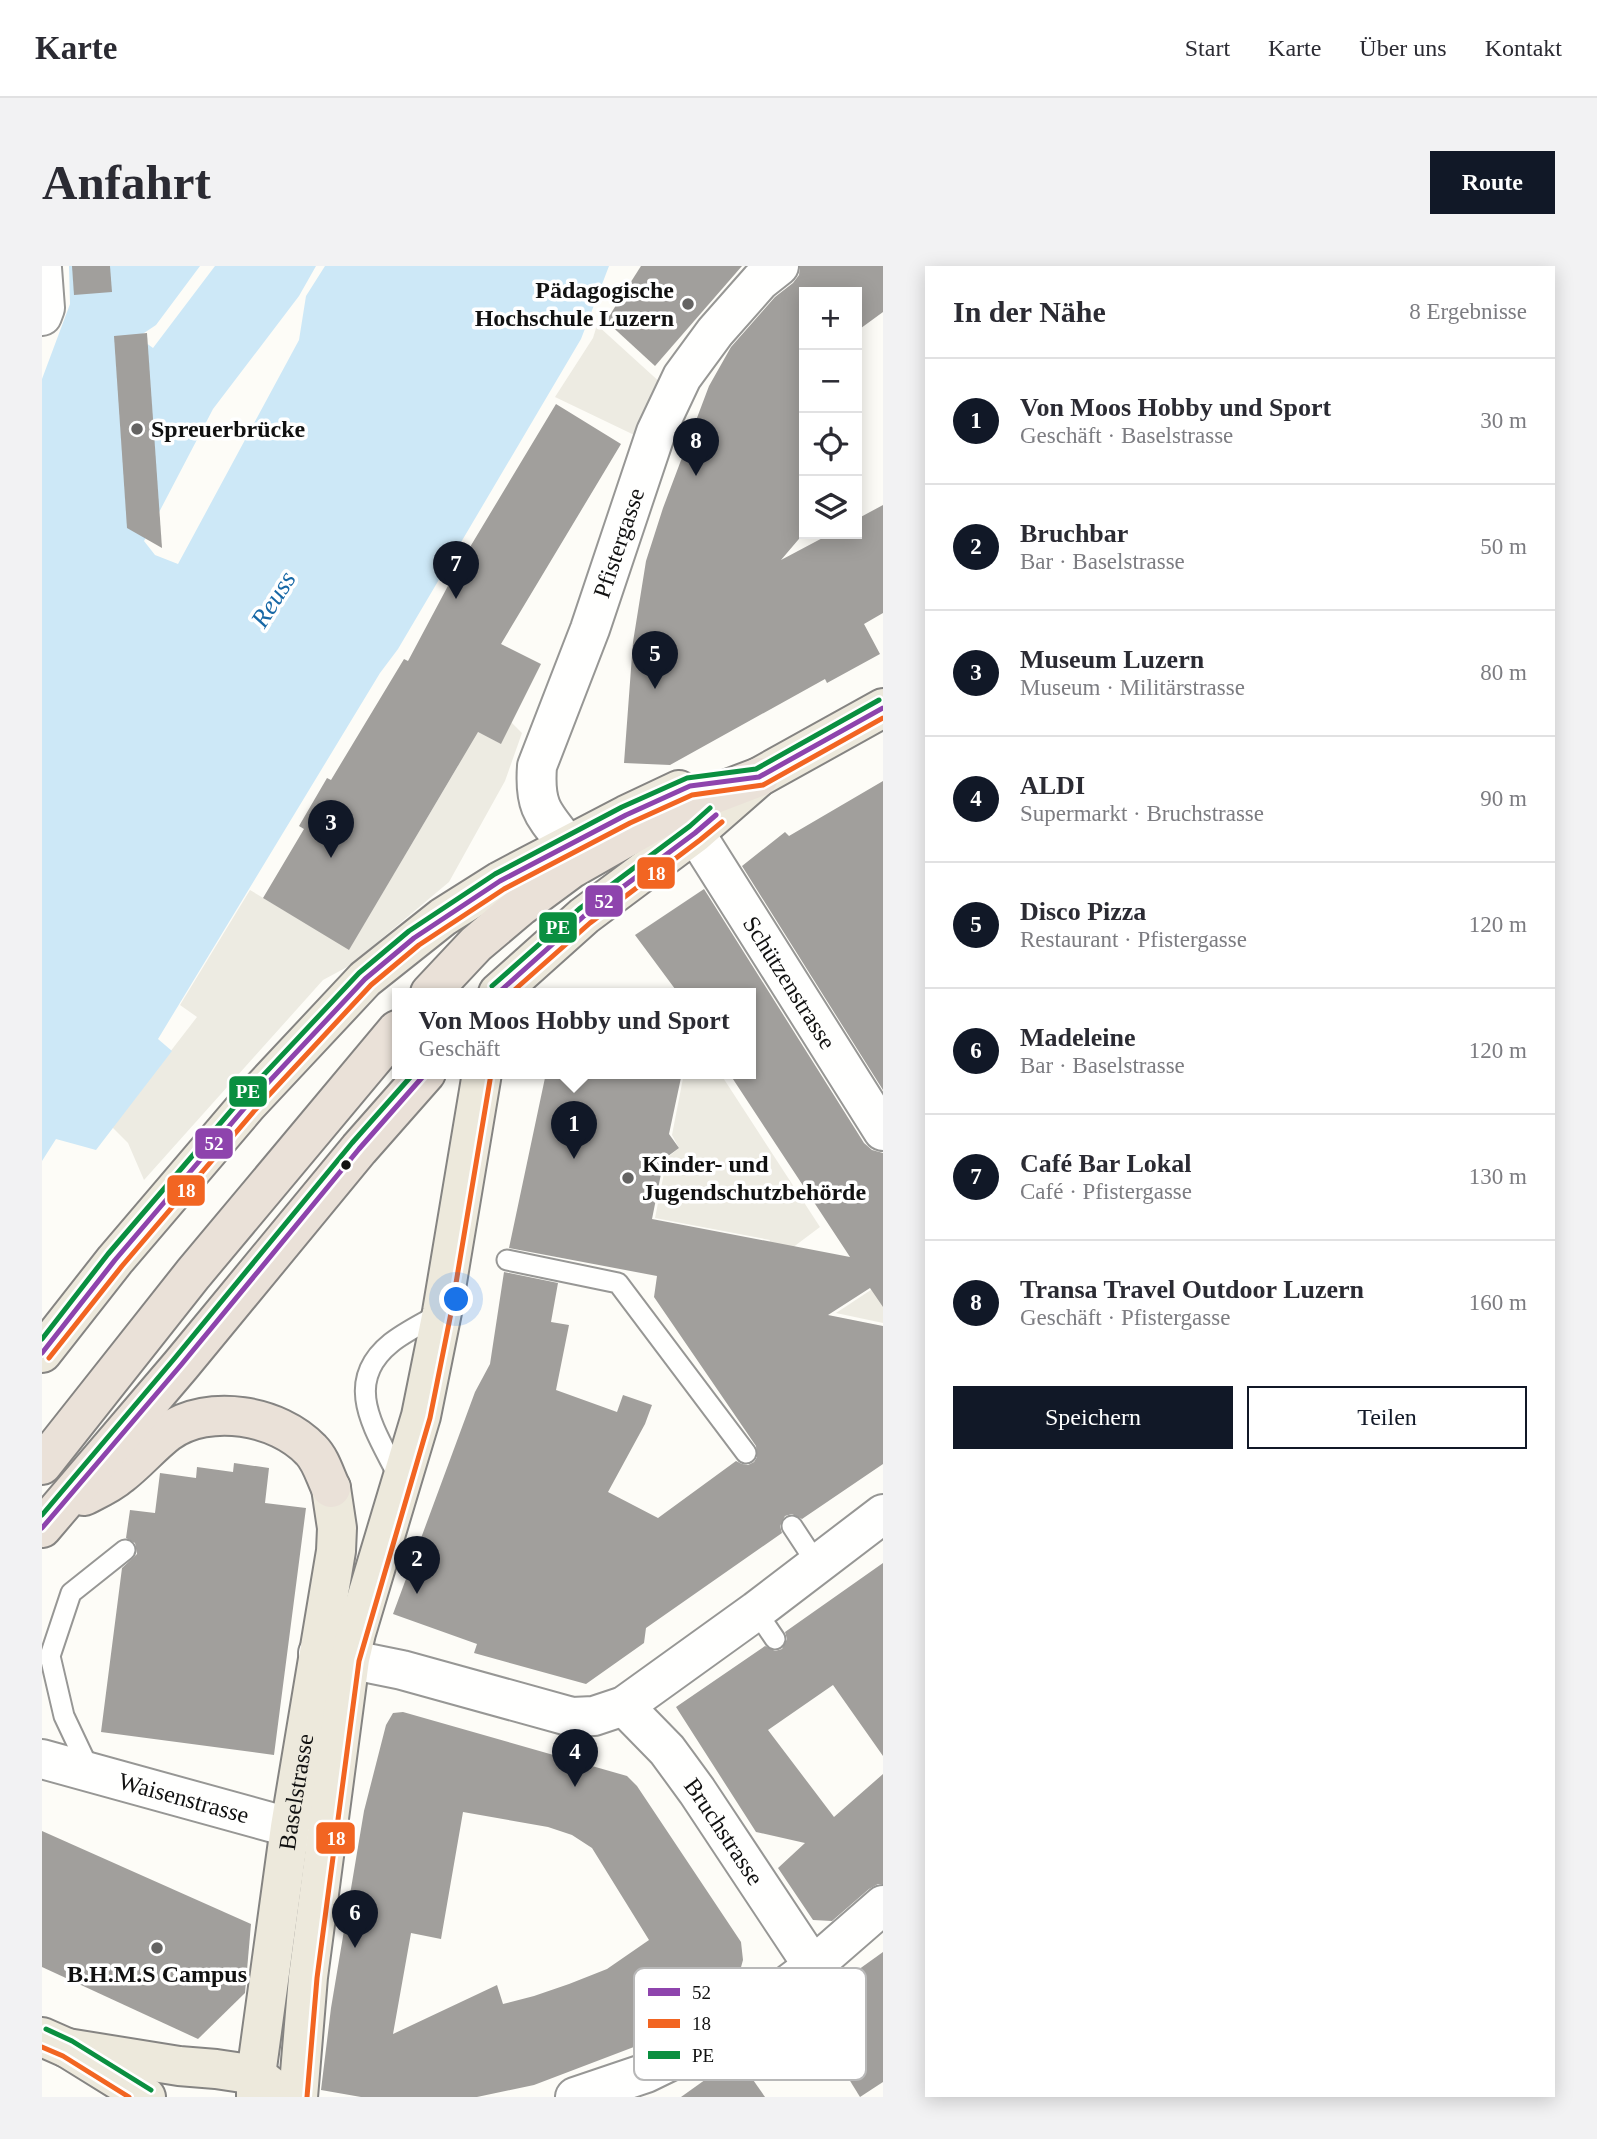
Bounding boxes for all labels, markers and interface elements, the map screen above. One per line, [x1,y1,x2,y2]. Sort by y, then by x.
text: Karte [35,30,117,66]
text: Start [1185,35,1230,61]
text: Karte [1268,35,1321,61]
text: Über uns [1359,35,1447,61]
text: Kontakt [1485,35,1562,61]
button: Route [1430,151,1555,214]
text: Anfahrt [42,155,211,210]
place label: Pädagogische Hochschule Luzern [475,277,674,331]
map controls [799,287,862,539]
button: + [799,287,862,350]
text: In der Nähe [953,295,1106,328]
marker: Pädagogische Hochschule Luzern [680,296,696,312]
text: 8 Ergebnisse [1409,299,1527,324]
button: − [799,350,862,413]
text: Von Moos Hobby und Sport [1020,393,1331,422]
text: 1 [970,408,982,433]
text: 30 m [1480,408,1527,433]
button: locate [799,413,862,476]
place label: Spreuerbrücke [151,416,306,442]
pin: 8 [673,418,719,476]
marker: Spreuerbrücke [129,421,145,437]
text: Geschäft · Baselstrasse [1020,423,1233,448]
button: layers [799,476,862,539]
street label: Pfistergasse [588,485,649,601]
text: Bruchbar [1020,519,1128,548]
text: 2 [970,534,982,559]
text: 50 m [1480,534,1527,559]
pin: 7 [433,541,479,599]
text: Bar · Baselstrasse [1020,549,1185,574]
water label: Reuss [245,566,302,634]
pin: 5 [632,631,678,689]
text: Museum Luzern [1020,645,1204,674]
text: 3 [970,660,982,685]
text: 80 m [1480,660,1527,685]
text: Museum · Militärstrasse [1020,675,1245,700]
text: ALDI [1020,771,1085,800]
text: 4 [970,786,982,811]
text: 90 m [1480,786,1527,811]
pin: 3 [308,800,354,858]
text: Supermarkt · Bruchstrasse [1020,801,1264,826]
line badge: 18 [636,856,676,890]
text: 18 [647,863,666,884]
line badge: 52 [584,884,624,918]
text: 52 [595,891,614,912]
text: Disco Pizza [1020,897,1146,926]
line badge: PE [538,911,578,944]
street label: Schützenstrasse [738,911,841,1054]
text: 5 [970,912,982,937]
text: 120 m [1469,912,1527,937]
text: PE [546,917,570,938]
text: Restaurant · Pfistergasse [1020,927,1247,952]
popup [392,988,756,1079]
text: Von Moos Hobby und Sport [418,1006,730,1035]
text: Madeleine [1020,1023,1136,1052]
text: Geschäft [418,1036,500,1061]
text: 6 [970,1038,982,1063]
text: 120 m [1469,1038,1527,1063]
text: Bar · Baselstrasse [1020,1053,1185,1078]
line badge: PE [228,1075,268,1108]
text: PE [236,1081,260,1102]
pin: 1 [551,1101,597,1159]
line badge: 52 [194,1127,234,1160]
text: 52 [205,1133,224,1154]
text: Café Bar Lokal [1020,1149,1191,1178]
place label: Kinder- und Jugendschutzbehörde [642,1151,866,1205]
unlabelled marker [339,1158,353,1172]
text: 7 [970,1164,982,1189]
text: 130 m [1469,1164,1527,1189]
marker: Kinder- und Jugendschutzbehörde [620,1170,636,1186]
line badge: 18 [166,1174,206,1207]
text: Café · Pfistergasse [1020,1179,1192,1204]
text: 18 [177,1180,196,1201]
text: Transa Travel Outdoor Luzern [1020,1275,1364,1304]
your location [439,1282,473,1316]
text: 8 [970,1290,982,1315]
text: 160 m [1469,1290,1527,1315]
text: Geschäft · Pfistergasse [1020,1305,1230,1330]
button: Speichern [953,1386,1233,1449]
button: Teilen [1247,1386,1527,1449]
pin: 2 [394,1536,440,1594]
pin: 4 [552,1729,598,1787]
street label: Baselstrasse [274,1732,318,1852]
street label: Waisenstrasse [116,1768,252,1828]
street label: Bruchstrasse [679,1773,769,1890]
line badge: 18 [315,1821,356,1855]
text: 18 [327,1828,346,1849]
pin: 6 [332,1890,378,1948]
marker: B.H.M.S Campus [149,1940,165,1956]
place label: B.H.M.S Campus [67,1961,247,1987]
legend [634,1968,866,2080]
text: 52 [692,1982,711,2003]
text: 18 [692,2013,711,2034]
text: PE [692,2045,714,2066]

